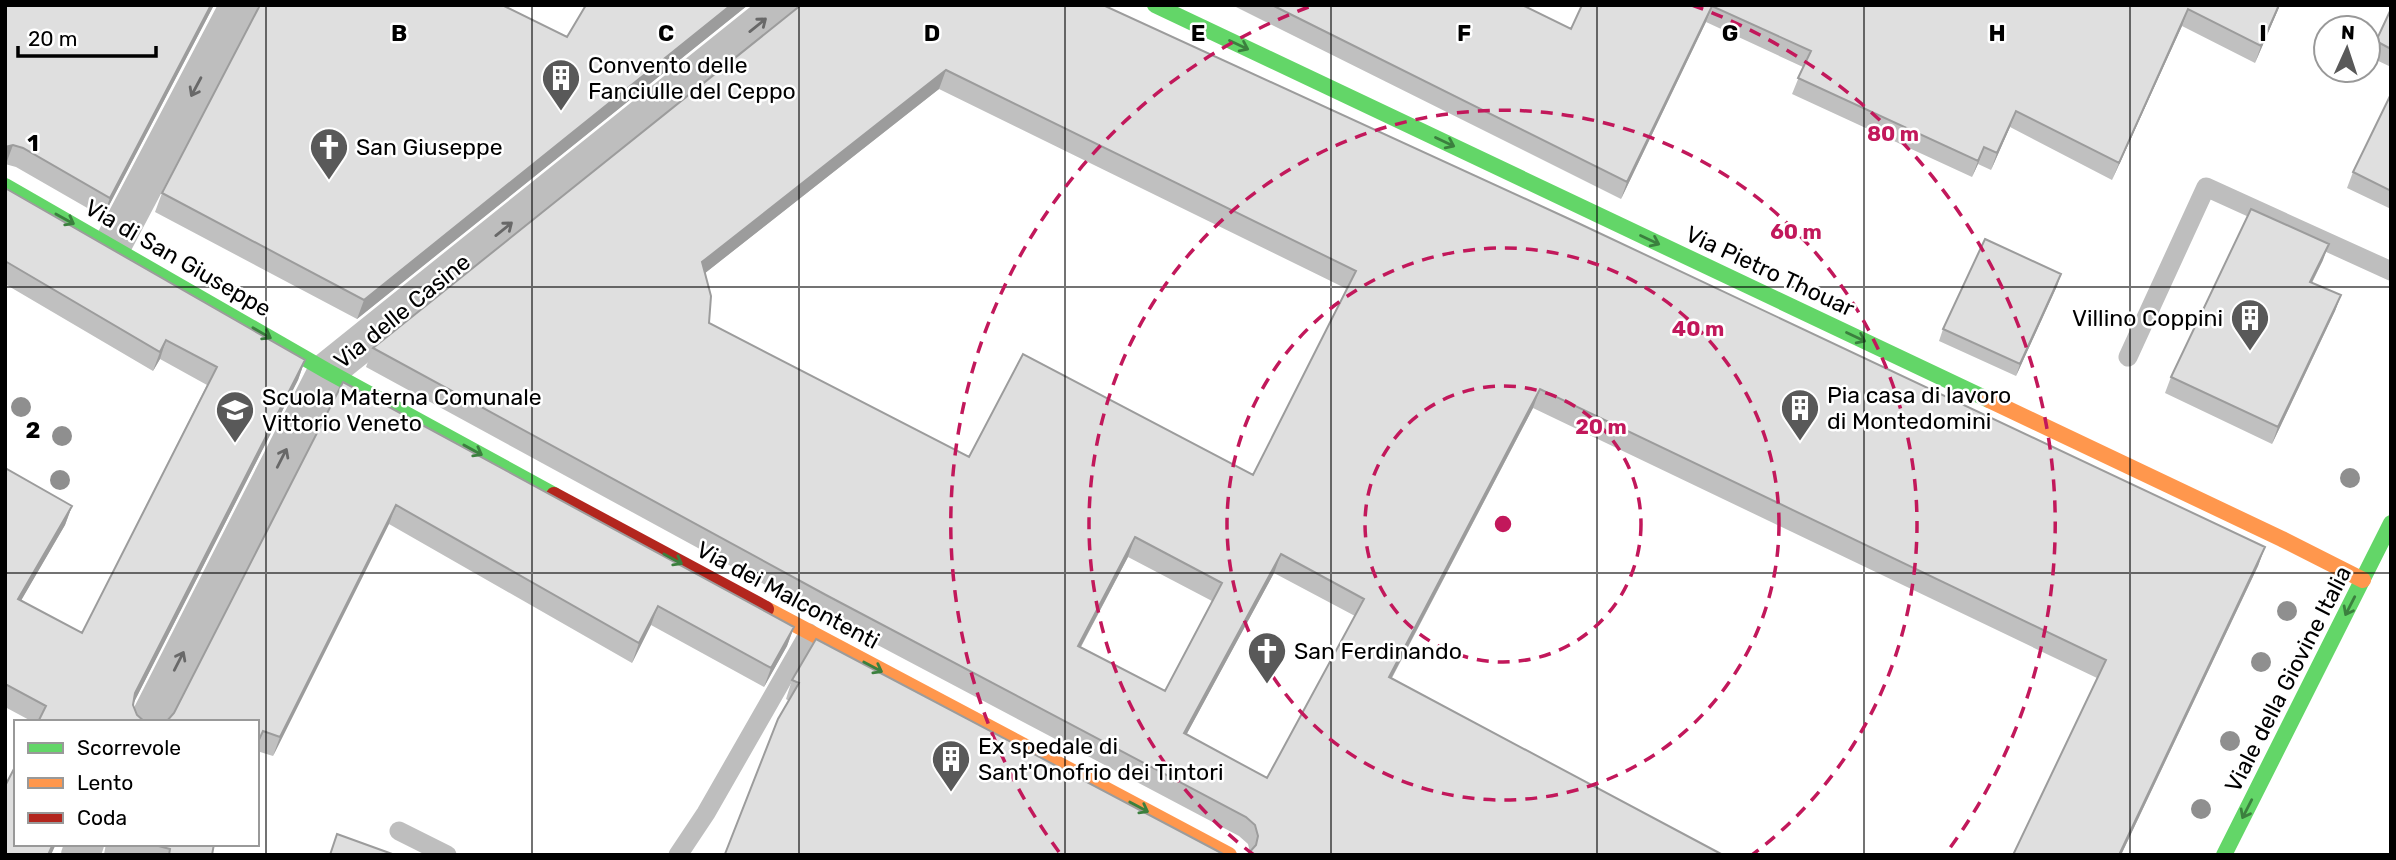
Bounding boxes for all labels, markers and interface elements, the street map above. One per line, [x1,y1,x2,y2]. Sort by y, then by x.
scale bar [18,14,156,58]
north arrow [2312,14,2382,84]
one-way arrow [749,18,767,33]
text: B [391,19,407,47]
text: C [658,19,674,47]
text: D [924,19,940,47]
text: E [1191,19,1205,47]
text: F [1457,19,1471,47]
text: G [1722,19,1738,47]
text: H [1988,19,2006,47]
text: I [2259,19,2267,47]
text: N [2340,21,2355,44]
text: 20 m [28,26,77,51]
one-way arrow [1228,39,1249,52]
place label: Convento delle Fanciulle del Ceppo [588,51,796,105]
building icon: Convento delle Fanciulle del Ceppo [540,57,582,112]
one-way arrow [188,76,202,97]
text: 80 m [1867,121,1919,146]
church icon: San Giuseppe [308,126,350,181]
text: 1 [27,129,39,157]
place label: San Giuseppe [356,133,503,161]
one-way arrow [1434,136,1455,150]
street label: Via di San Giuseppe [80,193,276,323]
one-way arrow [54,212,74,226]
text: 60 m [1770,219,1822,244]
street label: Via Pietro Thouar [1681,220,1859,322]
one-way arrow [495,221,513,237]
one-way arrow [1639,233,1660,247]
street label: Via delle Casine [328,247,476,375]
building icon: Villino Coppini [2229,297,2271,352]
place label: Villino Coppini [2072,304,2223,332]
text: 40 m [1672,316,1724,341]
one-way arrow [251,326,271,340]
one-way arrow [1845,331,1866,344]
place label: Pia casa di lavoro di Montedomini [1827,381,2011,435]
place label: Scuola Materna Comunale Vittorio Veneto [262,383,542,437]
building icon: Pia casa di lavoro di Montedomini [1779,387,1821,442]
school or university icon: Scuola Materna Comunale Vittorio Veneto [214,389,256,444]
text: 20 m [1575,414,1627,439]
text: 2 [26,416,40,444]
one-way arrow [462,444,483,458]
one-way arrow [276,448,290,469]
centre of rings [1491,512,1515,536]
street label: Via dei Malcontenti [692,535,884,655]
one-way arrow [662,553,683,566]
street label: Viale della Giovine Italia [2219,561,2357,797]
one-way arrow [2342,596,2356,616]
church icon: San Ferdinando [1246,630,1288,685]
place label: San Ferdinando [1294,637,1462,665]
one-way arrow [172,651,186,672]
one-way arrow [862,661,883,674]
legend [14,720,259,846]
place label: Ex spedale di Sant'Onofrio dei Tintori [978,732,1224,786]
text: Scorrevole [77,735,181,760]
building icon: Ex spedale di Sant'Onofrio dei Tintori [930,738,972,793]
text: Lento [77,770,133,795]
one-way arrow [2240,799,2254,819]
one-way arrow [1128,801,1149,815]
text: Coda [77,805,127,830]

